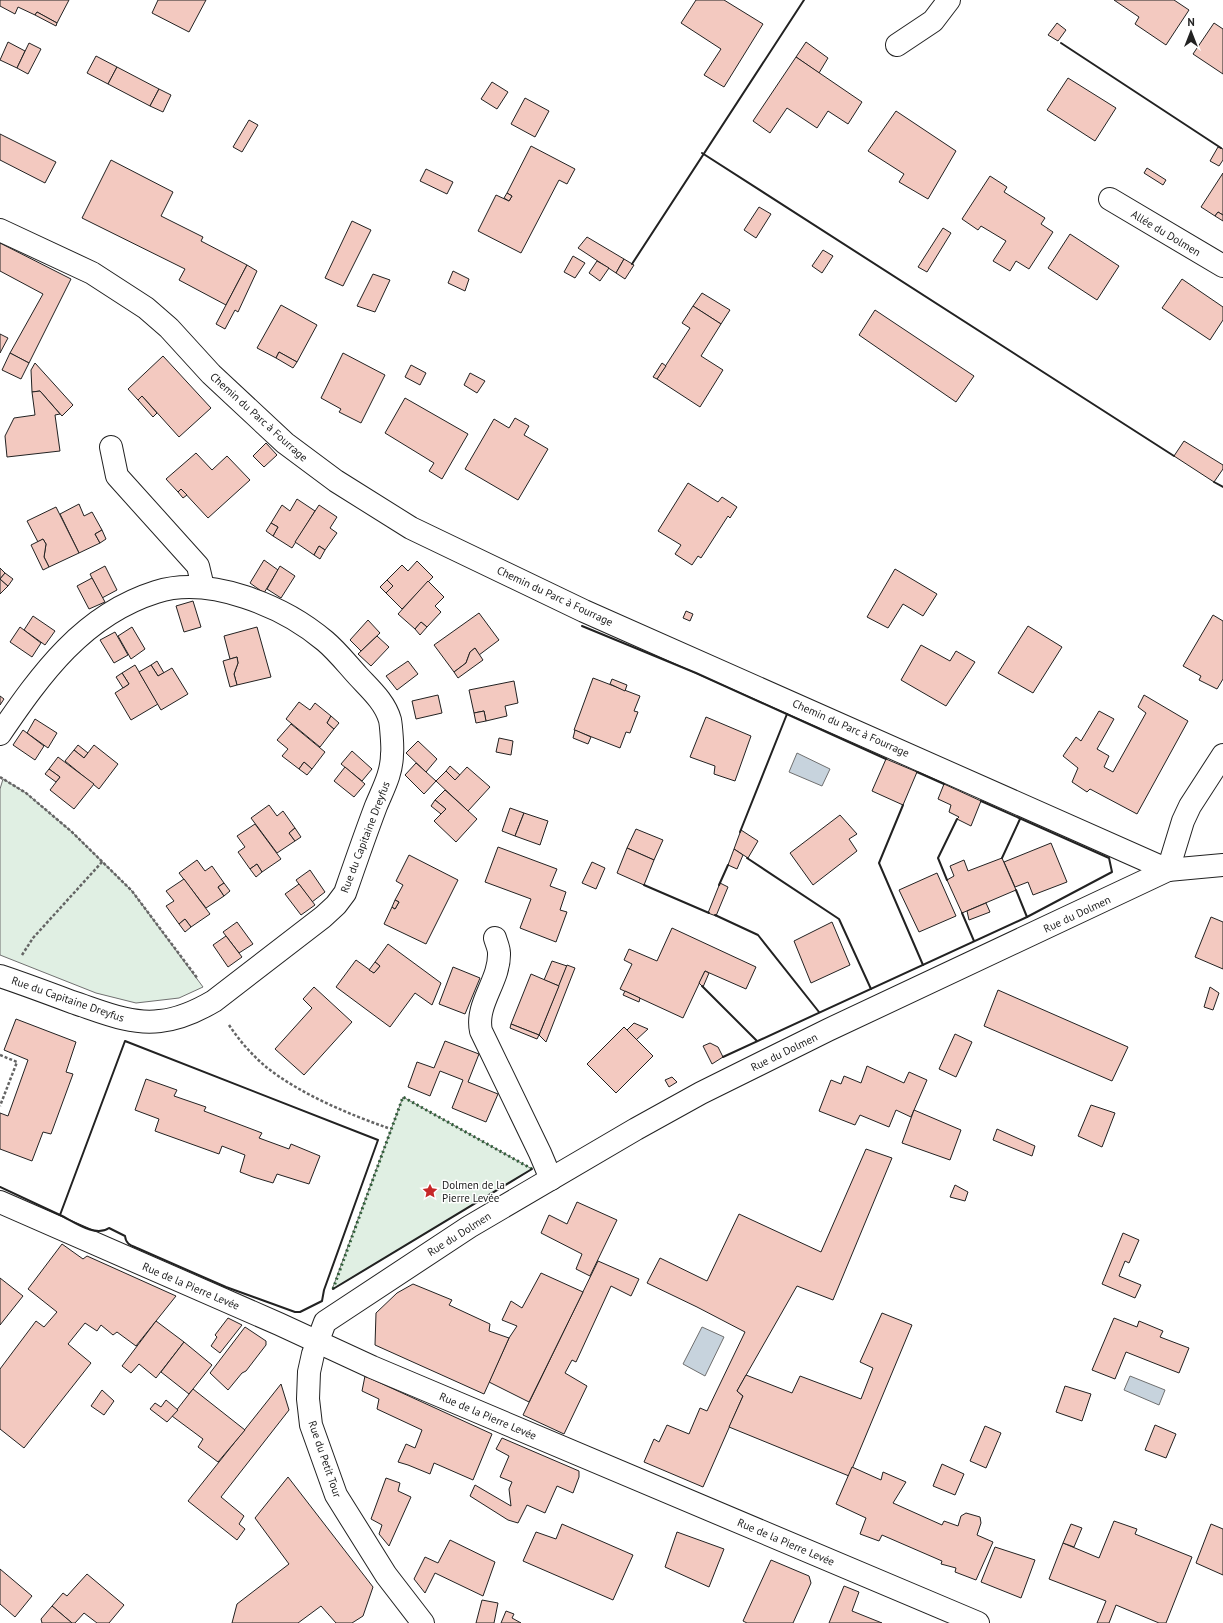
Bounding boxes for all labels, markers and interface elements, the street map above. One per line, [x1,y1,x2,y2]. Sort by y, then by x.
north arrow [1171,12,1211,52]
text: N [1187,15,1195,29]
street label: Allée du Dolmen [1129,207,1203,259]
street label: Chemin du Parc à Fourrage [207,369,311,465]
street label: Chemin du Parc à Fourrage [495,563,616,629]
street label: Chemin du Parc à Fourrage [790,696,912,760]
street label: Rue du Capitaine Dreyfus [337,779,393,895]
street label: Rue du Dolmen [1041,892,1113,936]
street label: Rue du Capitaine Dreyfus [10,973,127,1025]
street label: Rue du Dolmen [748,1030,820,1074]
place label: Dolmen de la Pierre Levée [442,1178,505,1205]
place icon: Dolmen de la Pierre Levée [421,1182,439,1200]
street label: Rue du Dolmen [425,1209,493,1259]
street label: Rue de la Pierre Levée [140,1259,242,1313]
street label: Rue de la Pierre Levée [437,1389,539,1443]
street label: Rue du Petit Tour [305,1419,345,1499]
street label: Rue de la Pierre Levée [735,1515,837,1569]

